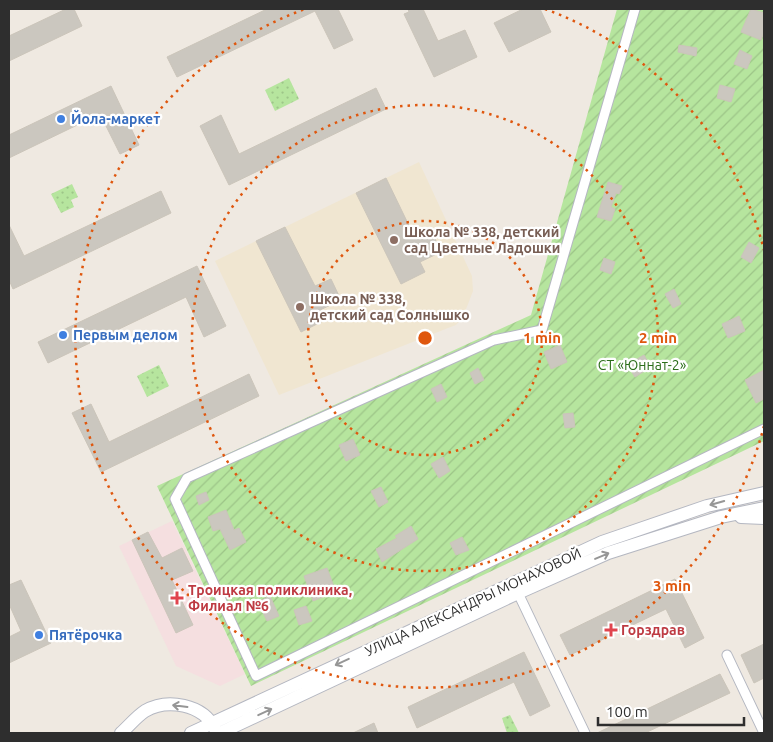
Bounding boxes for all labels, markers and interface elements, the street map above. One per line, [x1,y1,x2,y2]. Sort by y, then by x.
place label: Йола-маркет [71,109,160,127]
marker: Йола-маркет [55,113,67,125]
place label: Школа № 338, детский сад Цветные Ладошки [404,224,560,256]
marker: Школа № 338, детский сад Цветные Ладошки [388,234,400,246]
place label: Школа № 338, детский сад Солнышко [310,291,470,323]
marker: Школа № 338, детский сад Солнышко [294,301,306,313]
place label: Первым делом [73,327,178,343]
marker: Первым делом [57,329,69,341]
centre of rings [416,329,434,347]
text: 1 min [523,329,561,346]
text: 2 min [639,329,677,346]
park label: СТ «Юннат-2» [598,357,687,373]
one-way arrow [709,499,725,509]
street label: УЛИЦА АЛЕКСАНДРЫ МОНАХОВОЙ [362,544,584,659]
one-way arrow [594,550,609,560]
text: 3 min [653,577,691,594]
place label: Троицкая поликлиника, Филиал №6 [188,582,352,614]
marker: Троицкая поликлиника, Филиал №6 [170,591,184,605]
place label: Горздрав [621,622,685,638]
marker: Горздрав [605,624,617,636]
place label: Пятёрочка [49,627,122,643]
marker: Пятёрочка [33,629,45,641]
one-way arrow [335,658,350,668]
scale bar [598,694,744,726]
one-way arrow [173,701,189,711]
text: 100 m [606,703,648,720]
one-way arrow [257,707,272,717]

